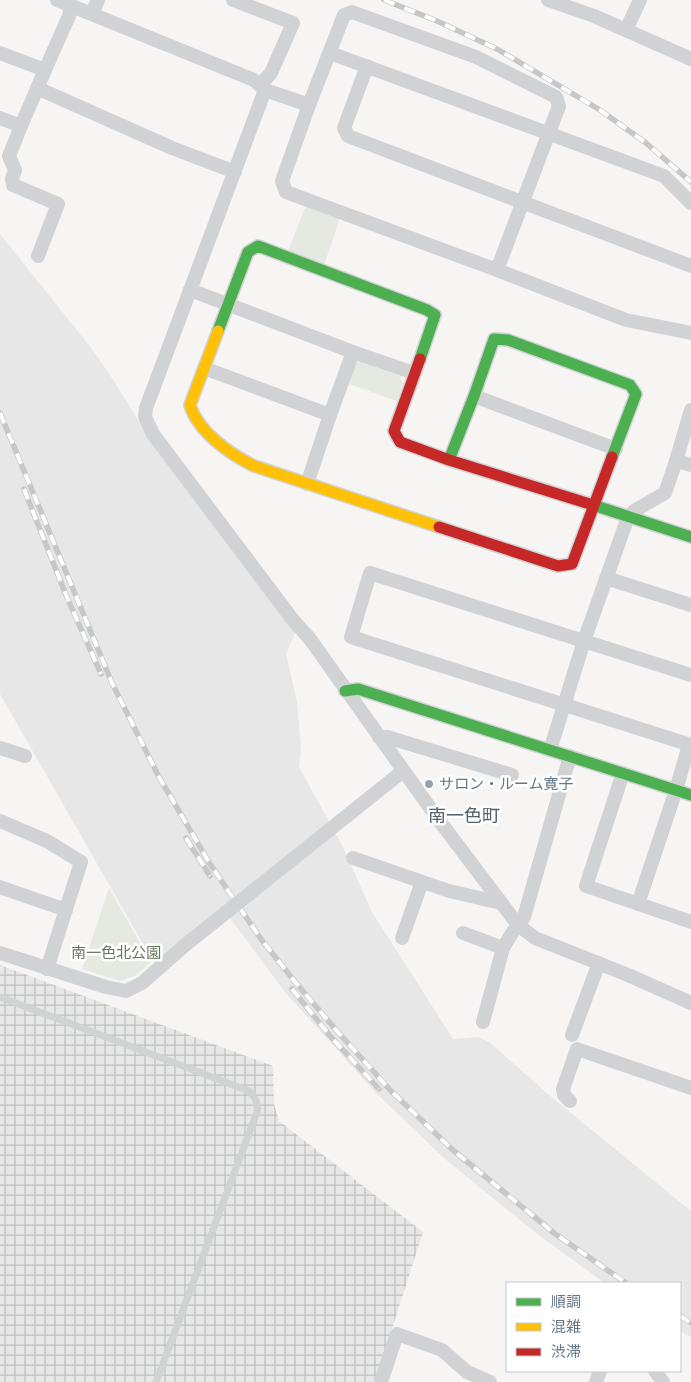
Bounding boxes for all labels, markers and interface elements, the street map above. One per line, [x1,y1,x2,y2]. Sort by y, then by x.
place label: サロン・ルーム寛子 [439,775,574,792]
marker: サロン・ルーム寛子 [423,778,435,790]
district label: 南一色町 [428,805,500,825]
park label: 南一色北公園 [71,944,161,961]
legend [506,1282,681,1372]
text: 順調 [551,1293,581,1310]
text: 混雑 [551,1318,581,1335]
text: 渋滞 [551,1343,581,1360]

